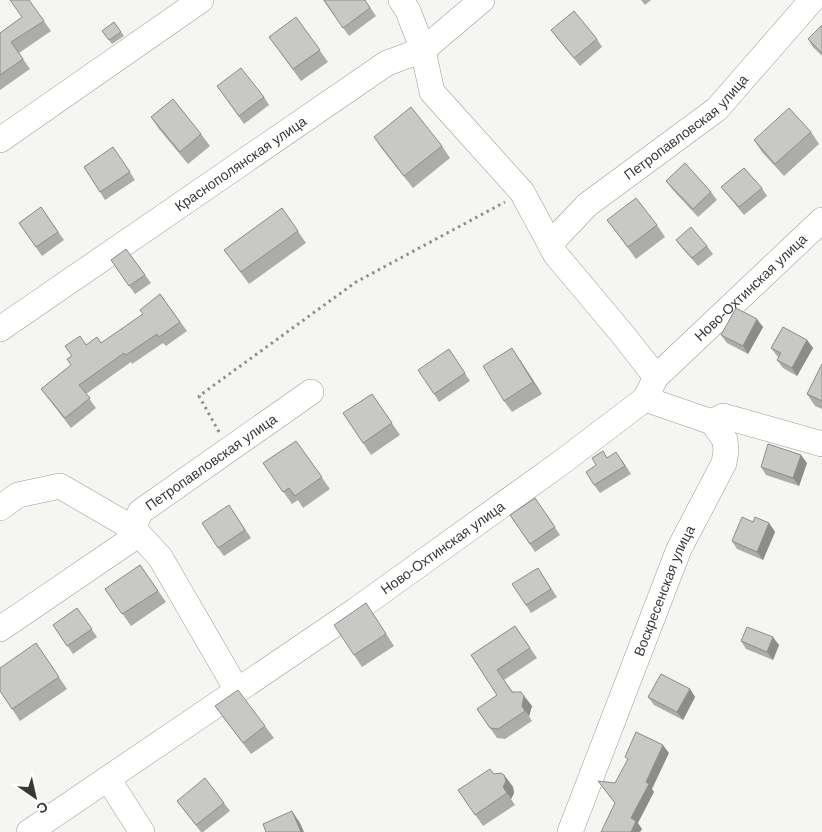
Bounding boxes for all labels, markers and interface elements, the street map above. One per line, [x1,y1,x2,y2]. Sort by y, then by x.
street label: Петропавловская улица [621,71,751,183]
street label: Краснополянская улица [172,113,310,214]
street label: Ново-Охтинская улица [691,230,810,344]
street label: Петропавловская улица [142,410,280,514]
street label: Ново-Охтинская улица [378,498,508,598]
street label: Воскресенская улица [631,522,698,658]
north arrow [10,772,60,822]
text: С [34,798,51,817]

